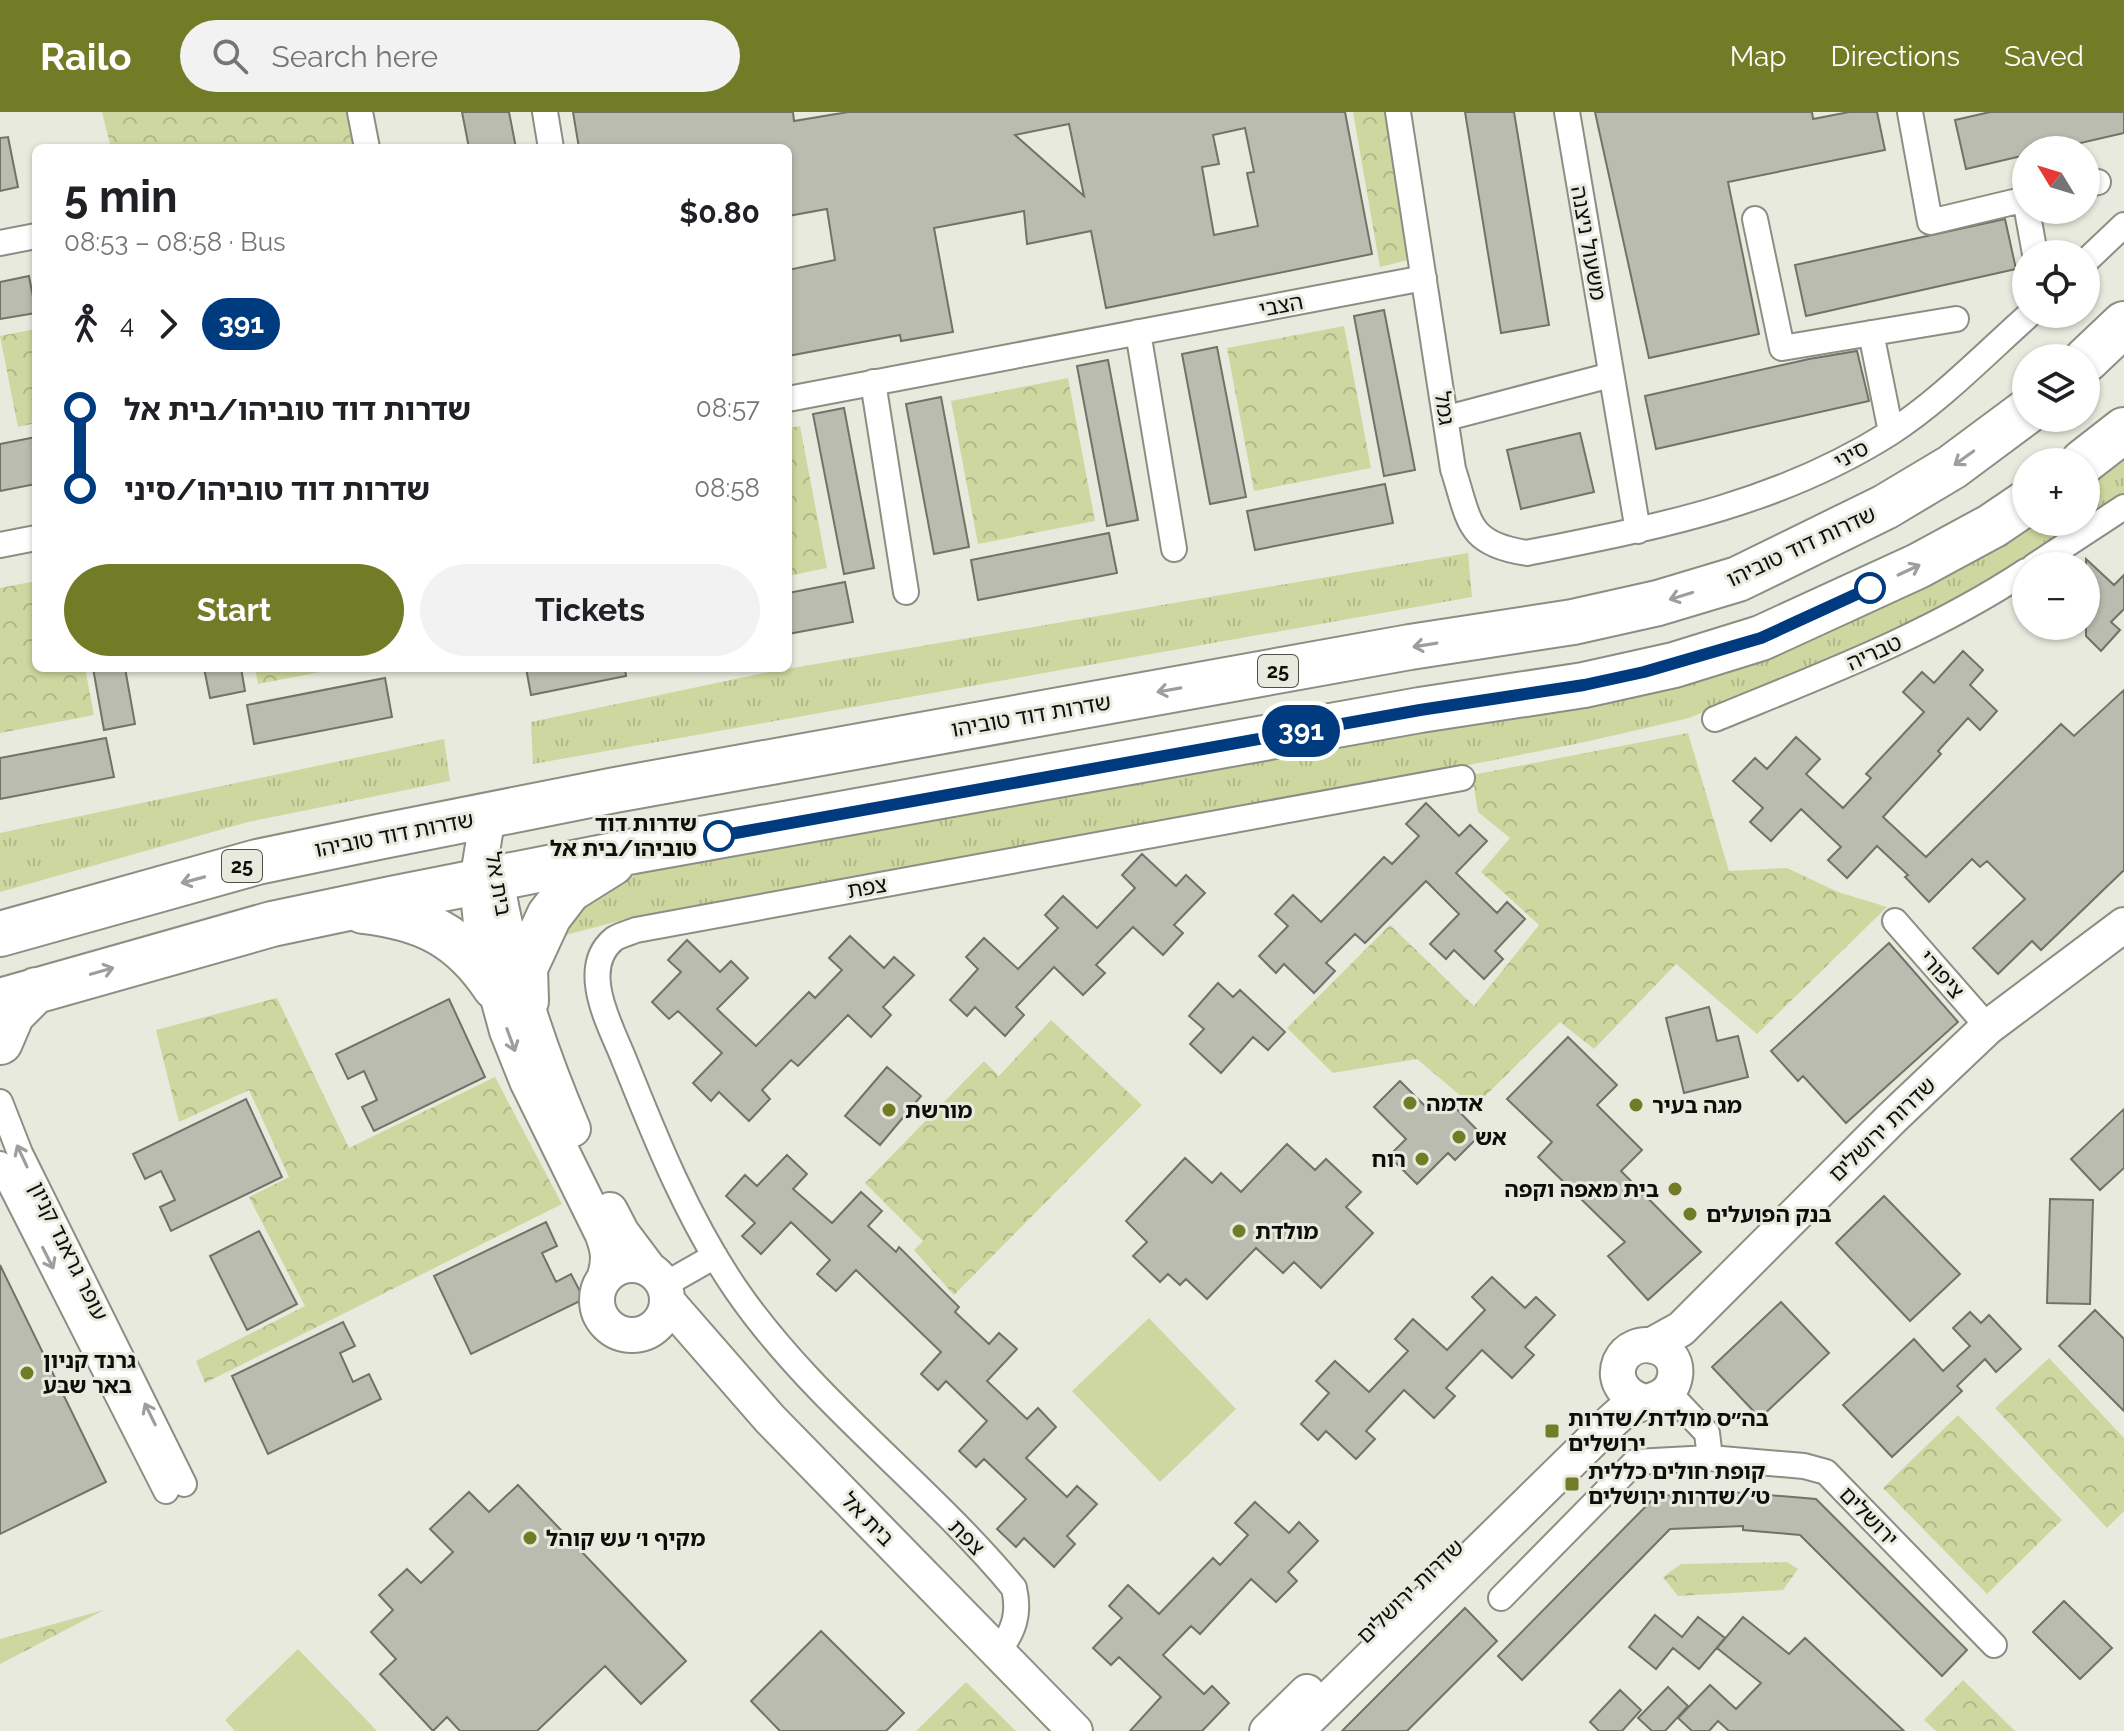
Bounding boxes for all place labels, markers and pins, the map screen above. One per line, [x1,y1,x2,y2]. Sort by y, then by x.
unlabelled marker [1855,573,1885,603]
place label: שדרות דוד טוביהו/בית אל [550,810,697,861]
marker: שדרות דוד טוביהו/בית אל [704,821,734,851]
place label: אדמה [1426,1090,1483,1116]
place label: מגה בעיר [1652,1092,1742,1118]
marker: אדמה [1401,1094,1419,1112]
marker: מגה בעיר [1627,1096,1645,1114]
place label: מורשת [905,1097,973,1123]
marker: מורשת [880,1101,898,1119]
place label: אש [1475,1124,1507,1150]
marker: אש [1450,1128,1468,1146]
place label: רוח [1372,1146,1406,1172]
marker: רוח [1413,1150,1431,1168]
place label: בית מאפה וקפה [1504,1176,1659,1202]
marker: בית מאפה וקפה [1666,1180,1684,1198]
place label: בנק הפועלים [1706,1201,1832,1227]
marker: בנק הפועלים [1681,1205,1699,1223]
place label: מולדת [1255,1218,1319,1244]
marker: מולדת [1230,1222,1248,1240]
place label: גרנד קניון באר שבע [43,1347,136,1398]
marker: גרנד קניון באר שבע [18,1364,36,1382]
place label: בה״ס מולדת/שדרות ירושלים [1568,1405,1769,1456]
marker: בה״ס מולדת/שדרות ירושלים [1543,1422,1561,1440]
place label: קופת חולים כללית ט׳/שדרות ירושלים [1588,1458,1770,1509]
marker: קופת חולים כללית ט׳/שדרות ירושלים [1563,1475,1581,1493]
place label: מקיף ו׳ עש קוהל [546,1525,705,1551]
marker: מקיף ו׳ עש קוהל [521,1529,539,1547]

